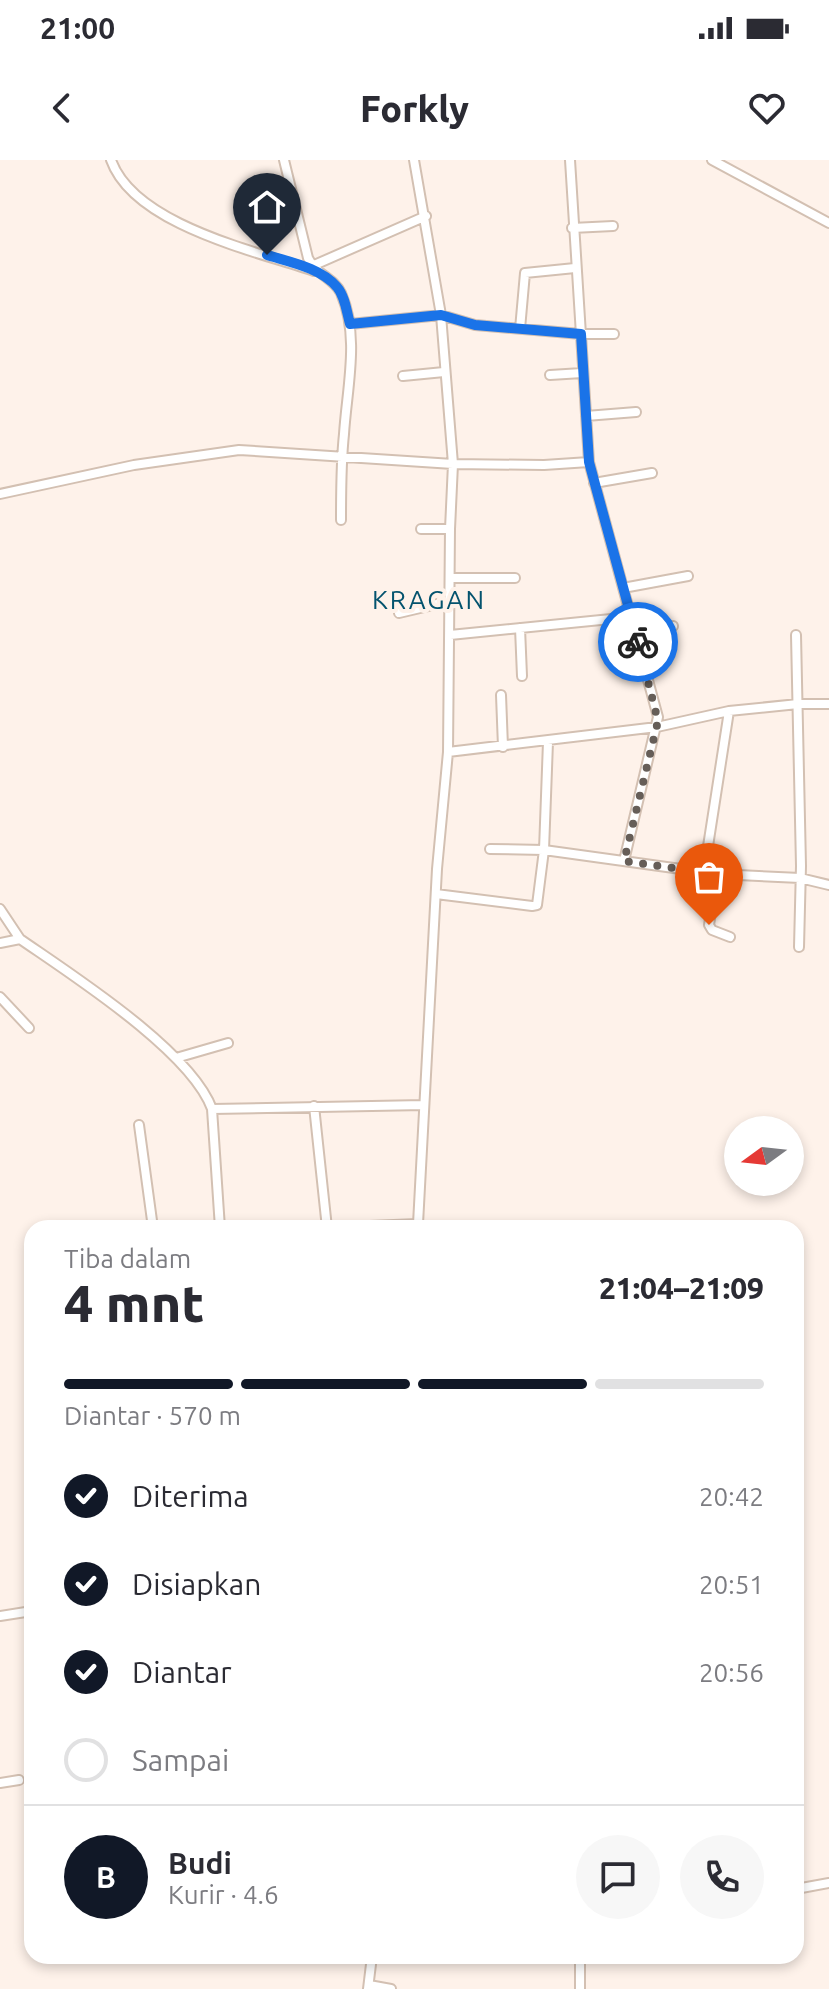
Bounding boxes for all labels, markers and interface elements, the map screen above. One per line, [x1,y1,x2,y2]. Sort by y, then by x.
text: 21:00 [40,11,115,45]
icon: back [40,86,84,130]
icon: heart [745,86,789,130]
text: Forkly [360,88,469,129]
pin [233,173,301,255]
icon: home [245,185,289,229]
district label: KRAGAN [372,585,486,614]
courier [598,602,678,682]
icon: bike [616,620,660,664]
pin [675,843,743,925]
icon: bag [687,855,731,899]
north arrow [724,1116,804,1196]
map controls [724,1116,804,1196]
text: Tiba dalam [64,1244,191,1273]
text: 21:04–21:09 [599,1271,764,1305]
text: 4 mnt [64,1274,204,1332]
text: Diantar · 570 m [64,1401,241,1430]
icon: check [64,1474,108,1518]
text: Diterima [132,1479,249,1513]
text: 20:42 [699,1482,764,1511]
icon: check [64,1562,108,1606]
text: Disiapkan [132,1567,261,1601]
text: 20:51 [699,1570,764,1599]
icon: check [64,1650,108,1694]
text: Diantar [132,1655,232,1689]
text: 20:56 [699,1658,764,1687]
text: Sampai [132,1743,229,1777]
button: chat [576,1835,660,1919]
button: phone [680,1835,764,1919]
text: Budi [168,1846,232,1880]
text: B [96,1860,116,1894]
text: Kurir · 4.6 [168,1880,279,1909]

